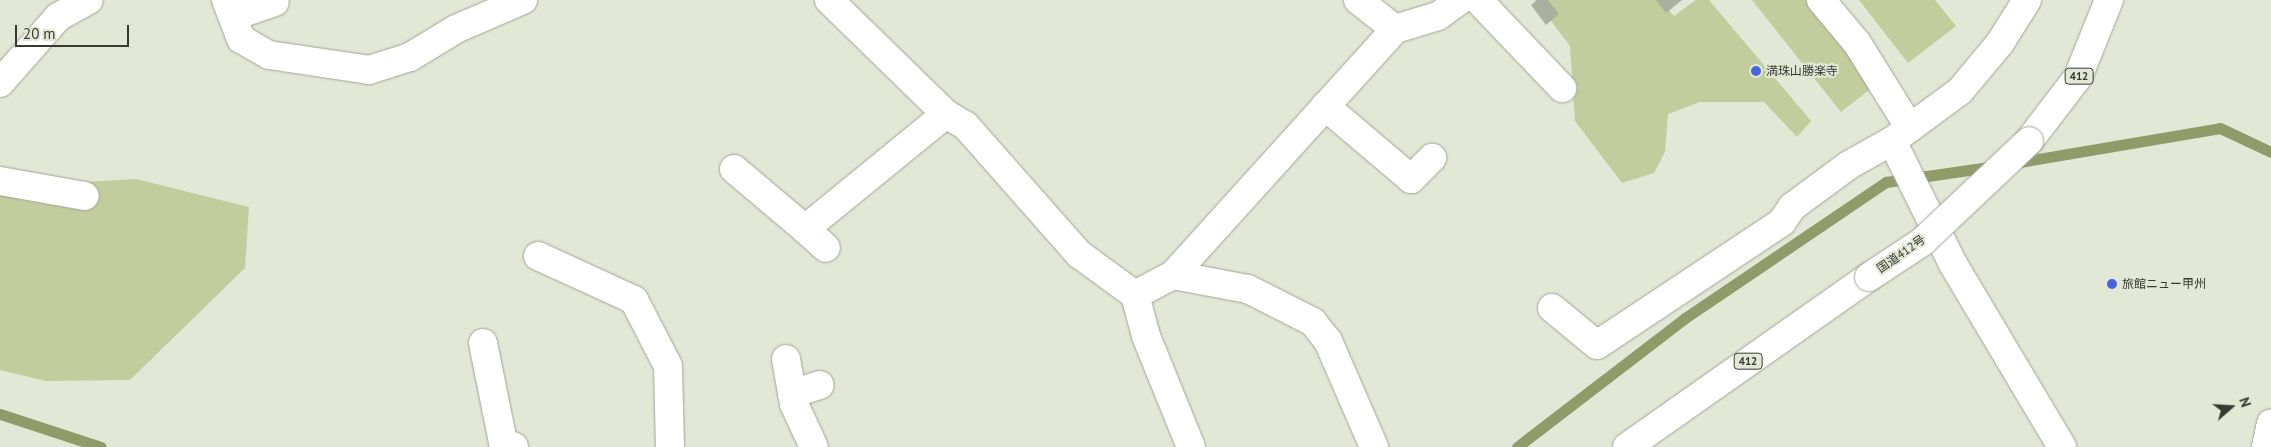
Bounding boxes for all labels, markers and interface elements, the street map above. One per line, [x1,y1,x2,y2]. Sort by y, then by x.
scale bar [18,15,131,47]
text: 20 m [23,24,56,43]
place label: 満珠山勝楽寺 [1766,64,1838,78]
marker: 満珠山勝楽寺 [1750,65,1762,77]
road number: 412 [2064,68,2094,84]
street label: 国道412号 [1874,232,1928,276]
place label: 旅館ニュー甲州 [2122,277,2206,291]
marker: 旅館ニュー甲州 [2106,278,2118,290]
road number: 412 [1733,352,1763,370]
north arrow [2206,382,2256,432]
text: N [2235,395,2255,409]

